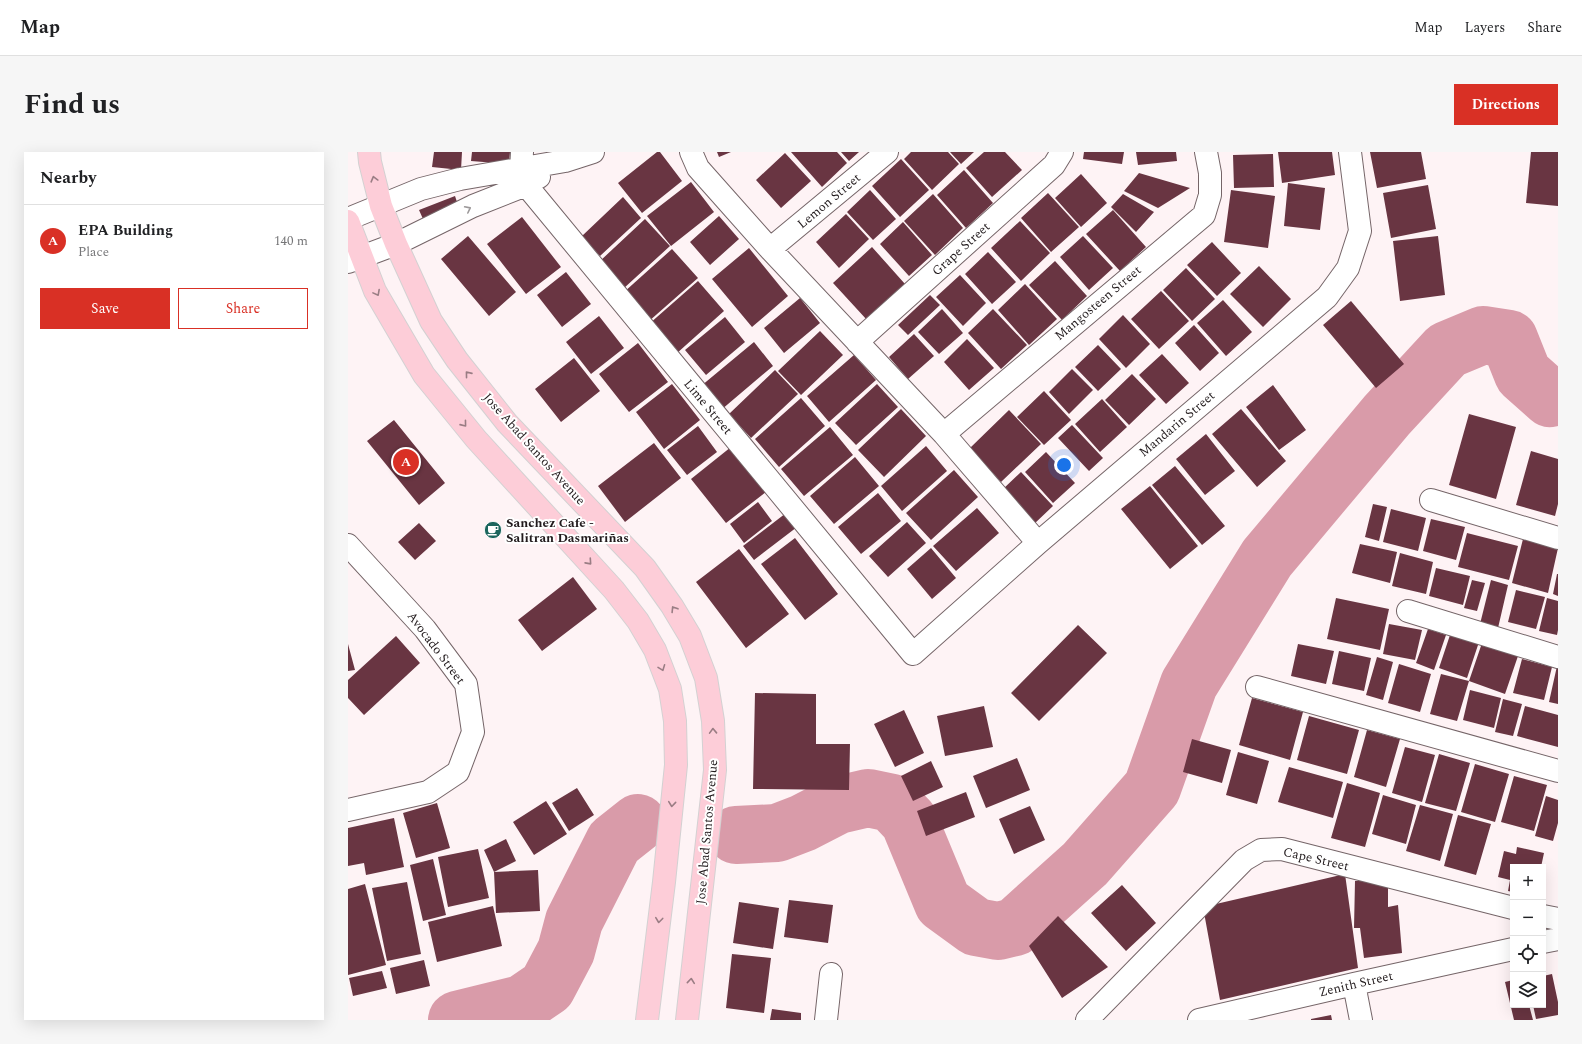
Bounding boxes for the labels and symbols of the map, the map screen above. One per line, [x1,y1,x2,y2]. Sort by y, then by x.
street label: Lemon Street [793,168,865,234]
one-way arrow [370,176,379,183]
one-way arrow [464,206,472,214]
street label: Grape Street [927,217,995,281]
street label: Mangosteen Street [1050,260,1146,345]
one-way arrow [372,289,379,296]
one-way arrow [466,372,473,379]
street label: Lime Street [679,375,737,439]
street label: Mandarin Street [1134,386,1220,462]
street label: Jose Abad Santos Avenue [478,388,590,510]
one-way arrow [459,420,466,427]
pin: A [393,447,419,477]
your location [1054,455,1074,475]
place label: Sanchez Cafe - Salitran Dasmariñas [506,513,629,548]
cafe icon: Sanchez Cafe - Salitran Dasmariñas [483,520,503,540]
one-way arrow [584,557,591,565]
one-way arrow [672,606,679,613]
street label: Avocado Street [402,607,470,689]
one-way arrow [658,665,666,672]
one-way arrow [709,728,717,734]
street label: Jose Abad Santos Avenue [691,759,723,905]
one-way arrow [668,801,677,807]
street label: Cape Street [1281,842,1351,876]
one-way arrow [655,917,664,923]
street label: Zenith Street [1317,966,1395,1002]
one-way arrow [686,978,695,984]

